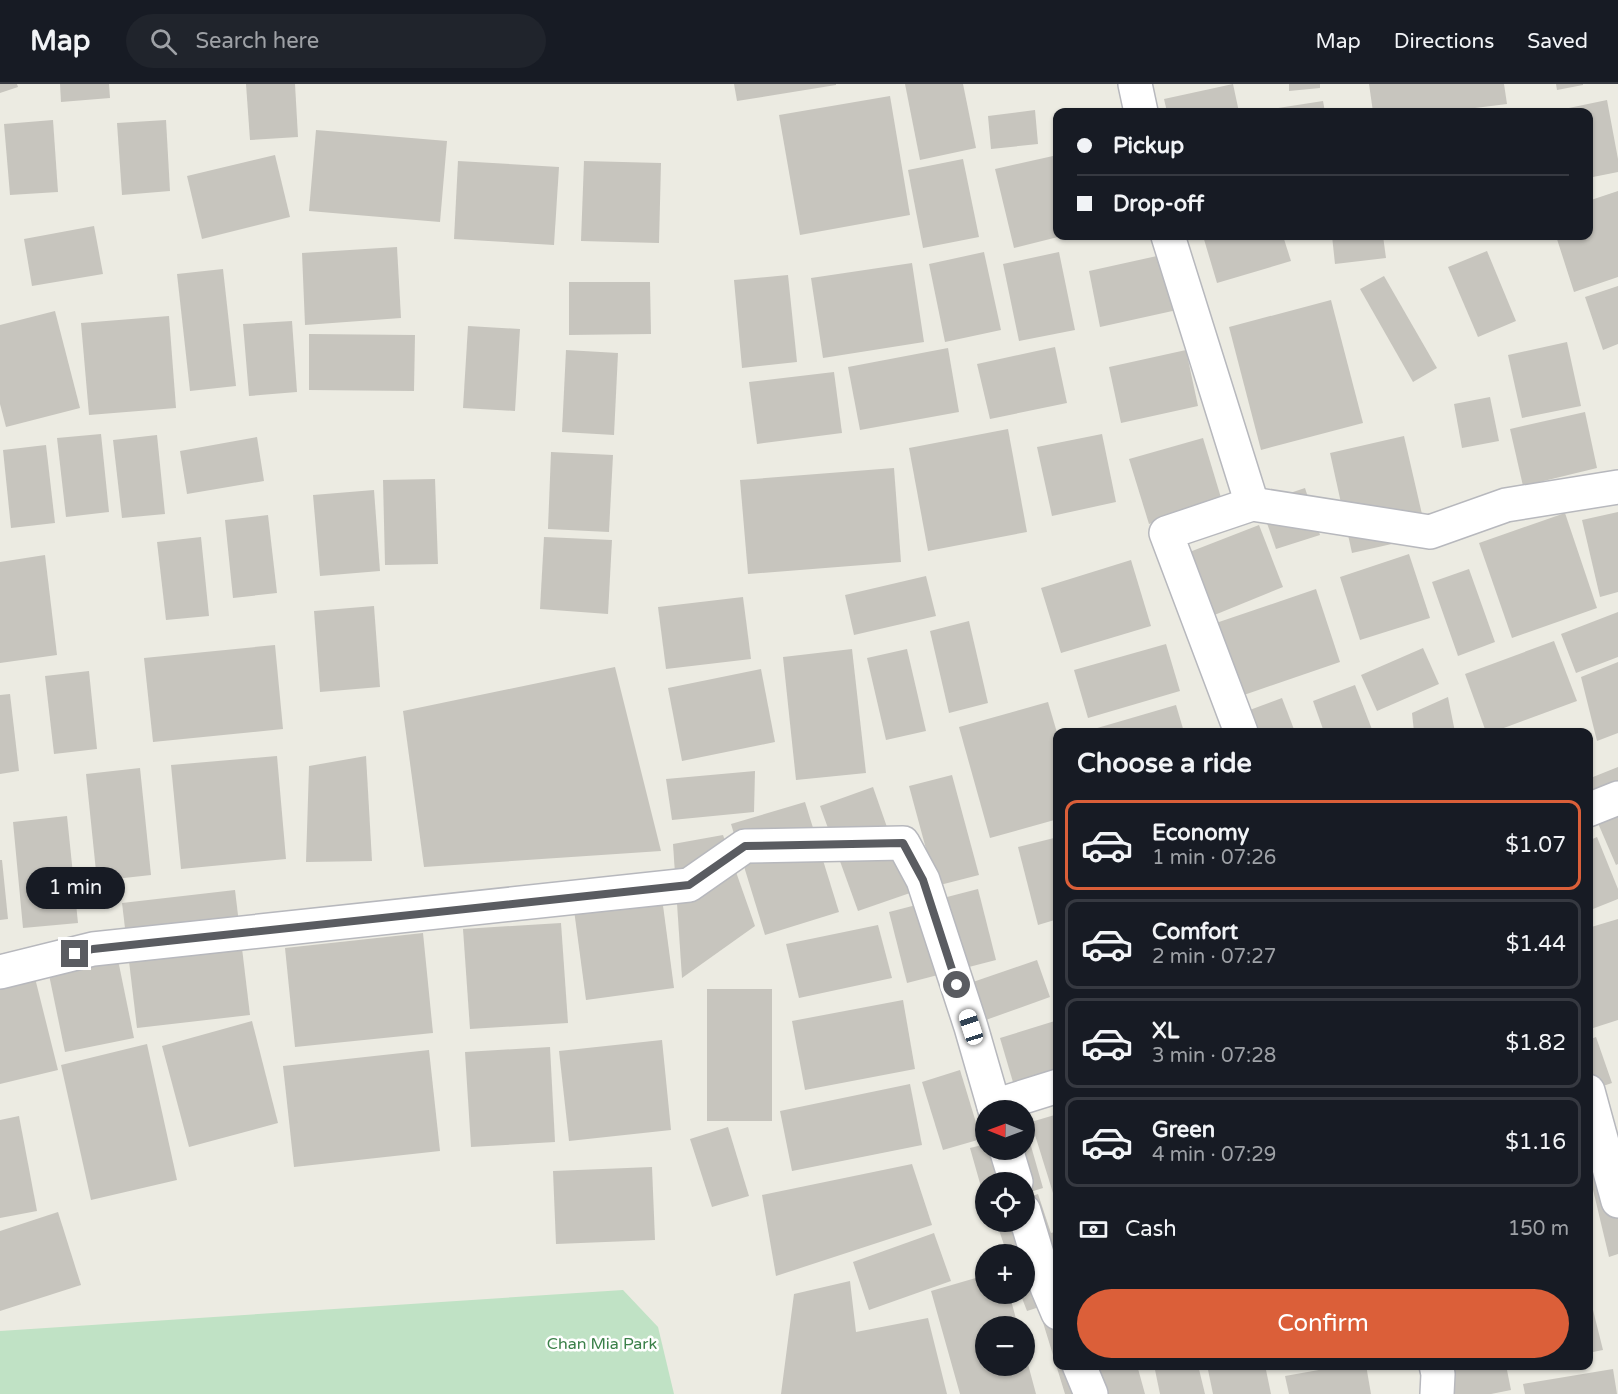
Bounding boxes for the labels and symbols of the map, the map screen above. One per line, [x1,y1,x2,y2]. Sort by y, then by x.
callout: 1 min [26,867,124,909]
route end [61,940,88,967]
route start [943,971,970,998]
car [957,1007,985,1047]
north arrow [975,1100,1035,1160]
park label: Chan Mia Park [547,1334,657,1354]

